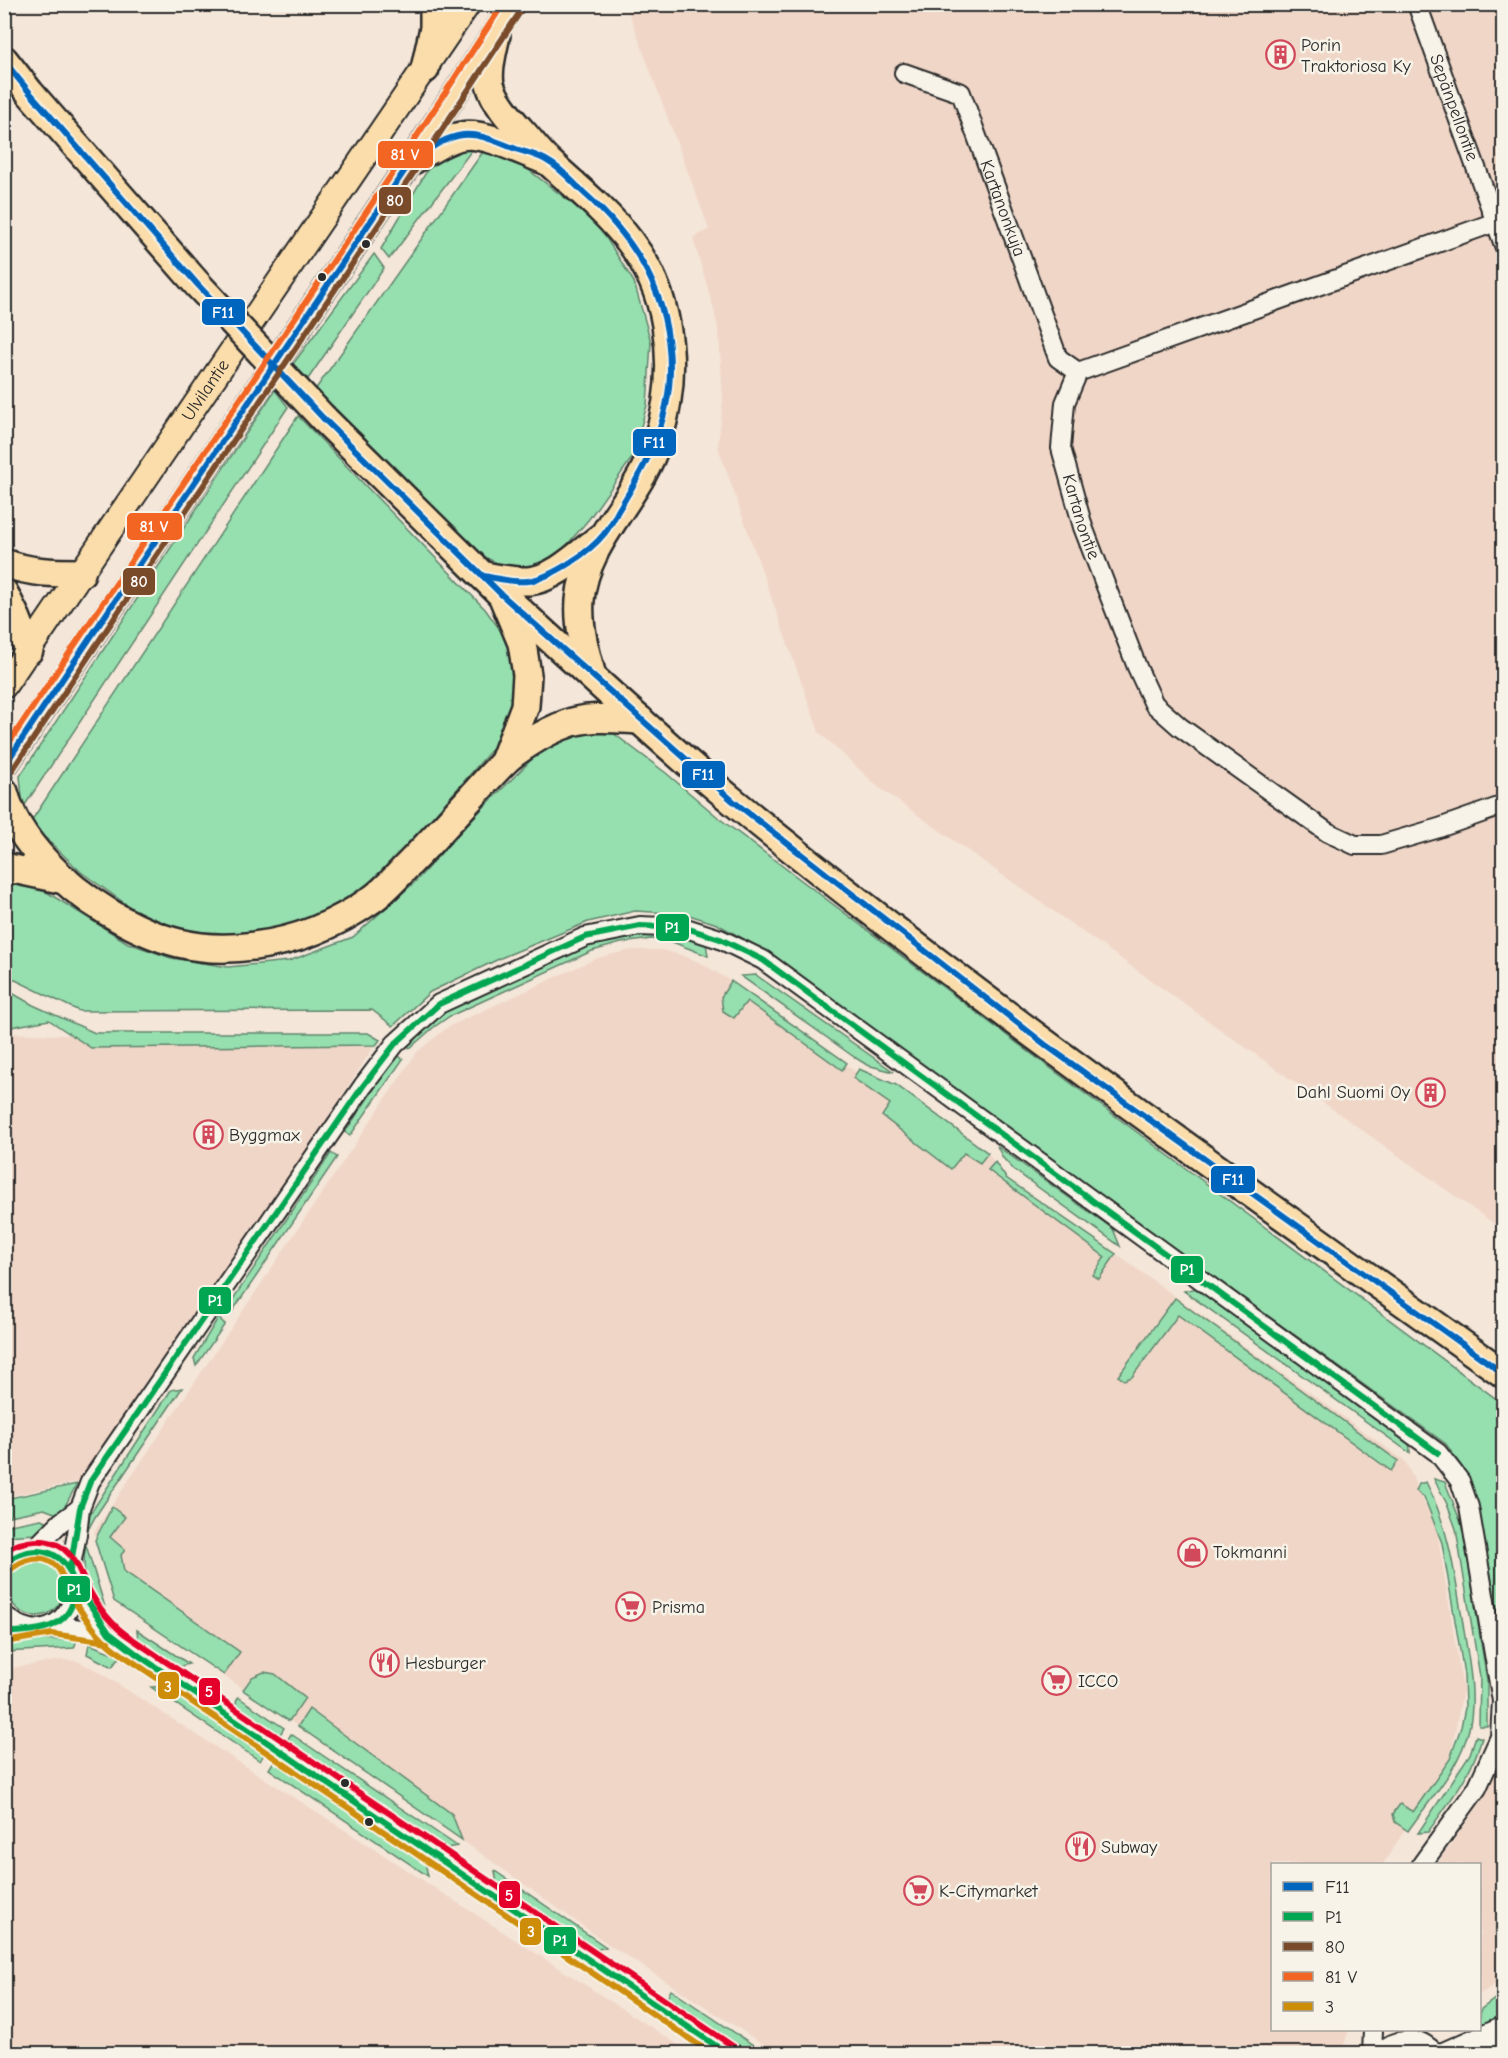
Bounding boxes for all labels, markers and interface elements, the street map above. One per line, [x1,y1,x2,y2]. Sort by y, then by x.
place label: Porin Traktoriosa Ky [1301,35,1412,77]
building icon: Porin Traktoriosa Ky [1264,39,1296,71]
street label: Sepänpellontie [1425,51,1483,164]
line badge: 81 V [377,140,434,169]
text: 81 V [391,146,420,164]
street label: Kartanonkuja [976,157,1030,259]
line badge: 80 [378,186,412,215]
text: 80 [386,192,404,210]
unlabelled marker [360,238,372,250]
unlabelled marker [316,271,328,283]
line badge: F11 [201,298,246,326]
text: F11 [212,304,234,322]
street label: Ulvilantie [177,355,234,425]
line badge: F11 [632,428,677,457]
text: F11 [643,434,665,452]
street label: Kartanontie [1058,472,1105,562]
line badge: 81 V [126,512,183,541]
text: 81 V [140,518,169,536]
line badge: 80 [122,567,156,596]
text: 80 [130,573,148,591]
line badge: F11 [681,760,726,789]
text: F11 [692,766,714,784]
line badge: P1 [655,913,690,942]
text: P1 [664,919,680,937]
building icon: Dahl Suomi Oy [1415,1076,1447,1108]
place label: Dahl Suomi Oy [1297,1082,1411,1103]
building icon: Byggmax [192,1119,224,1151]
place label: Byggmax [229,1125,300,1146]
line badge: F11 [1210,1165,1256,1194]
text: F11 [1222,1171,1244,1189]
line badge: P1 [1170,1255,1204,1284]
text: P1 [1179,1261,1195,1279]
line badge: P1 [198,1286,232,1315]
text: P1 [207,1292,223,1310]
shop icon: Tokmanni [1176,1536,1208,1568]
place label: Tokmanni [1213,1542,1287,1563]
line badge: P1 [57,1575,91,1603]
text: P1 [66,1581,82,1599]
supermarket icon: Prisma [615,1591,647,1623]
place label: Prisma [652,1597,705,1618]
restaurant icon: Hesburger [368,1647,400,1679]
place label: Hesburger [405,1653,487,1674]
supermarket icon: ICCO [1041,1665,1073,1697]
line badge: 3 [157,1671,180,1700]
place label: ICCO [1078,1671,1118,1692]
line badge: 5 [198,1677,221,1706]
text: 3 [164,1678,172,1696]
text: 5 [205,1683,213,1701]
unlabelled marker [339,1777,351,1789]
unlabelled marker [363,1816,375,1828]
restaurant icon: Subway [1064,1831,1096,1863]
place label: Subway [1101,1837,1158,1858]
legend [1271,1863,1481,2031]
supermarket icon: K-Citymarket [902,1875,934,1907]
text: F11 [1325,1877,1350,1898]
line badge: 5 [498,1880,521,1909]
place label: K-Citymarket [939,1881,1039,1902]
text: 5 [505,1887,513,1905]
text: P1 [1325,1907,1342,1928]
line badge: 3 [519,1917,542,1946]
text: 3 [527,1923,535,1941]
line badge: P1 [543,1926,577,1955]
text: P1 [552,1932,568,1950]
text: 80 [1325,1937,1345,1958]
text: 81 V [1325,1967,1357,1988]
text: 3 [1325,1997,1334,2018]

